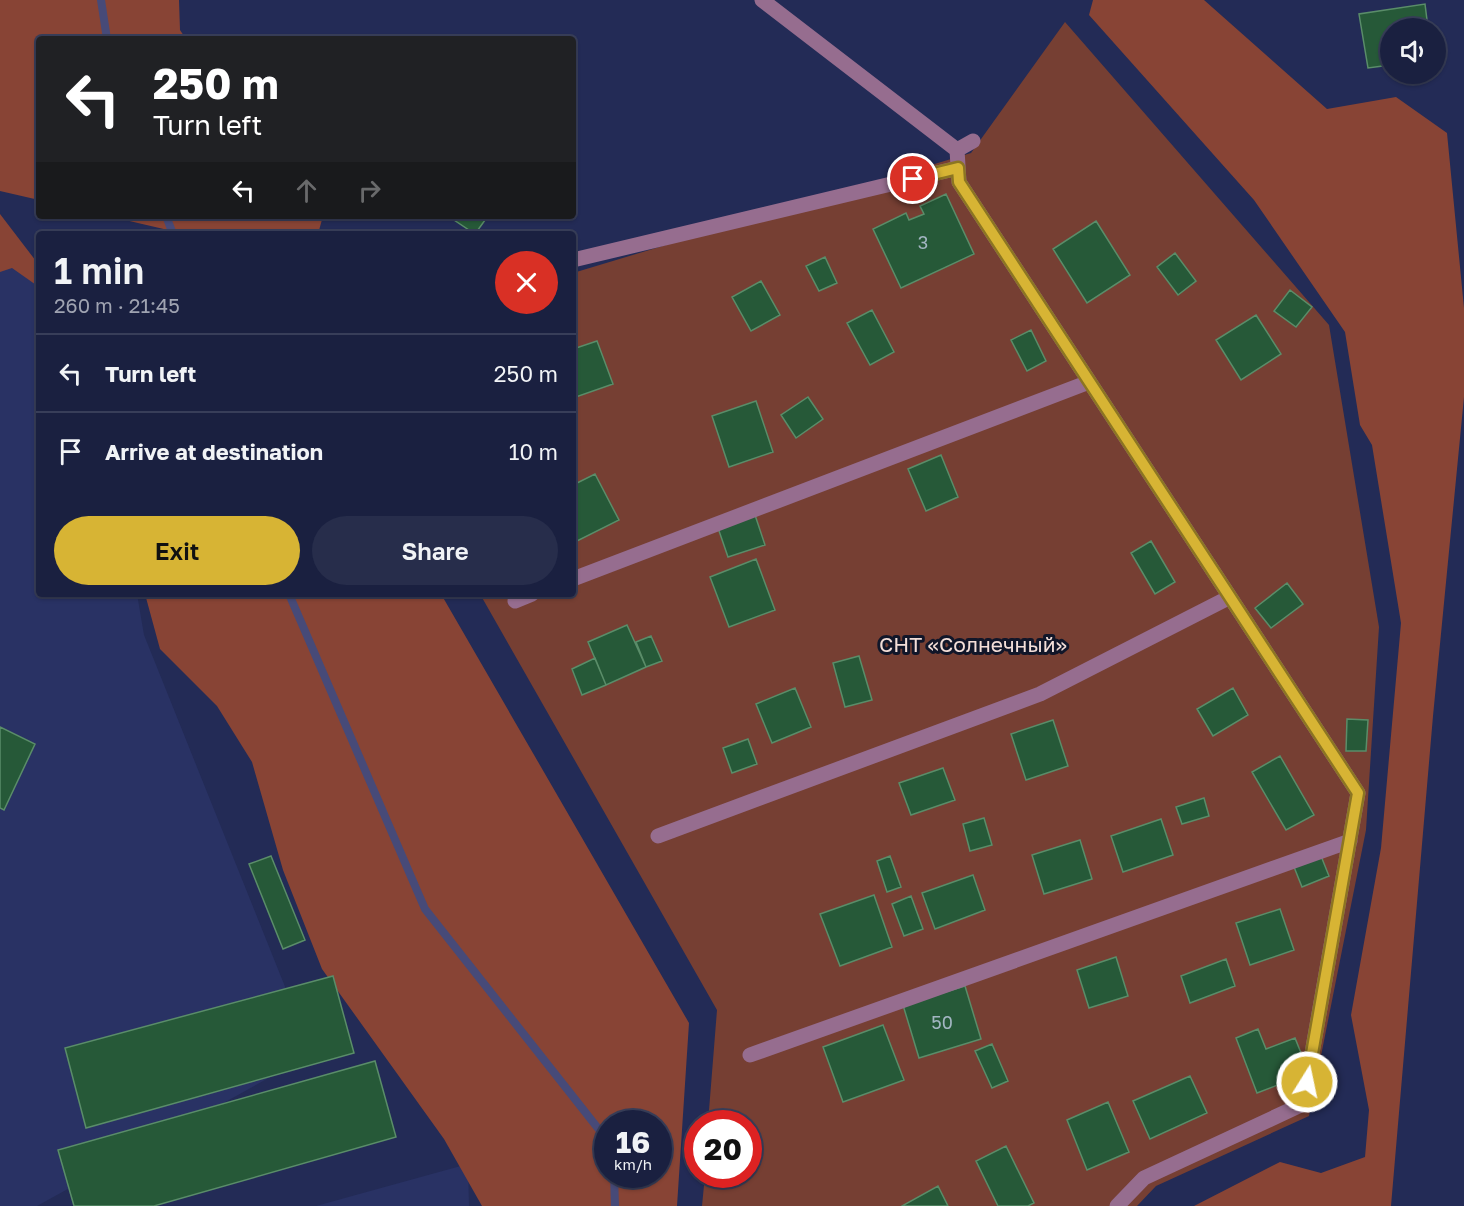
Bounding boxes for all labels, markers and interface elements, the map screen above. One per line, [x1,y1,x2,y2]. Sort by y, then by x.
map controls [1380,18,1446,84]
button: sound [1380,18,1446,84]
text: 250 m [153,58,279,108]
icon: left [54,60,132,138]
text: Turn left [153,109,262,141]
pin [887,153,938,204]
icon: arrive [896,162,929,195]
icon: left [227,174,260,207]
icon: ahead [290,174,323,207]
icon: right [353,174,386,207]
house number: 3 [918,231,928,253]
text: 1 min [54,249,144,292]
button: close [495,251,558,314]
text: 260 m · 21:45 [54,293,180,317]
icon: left [54,357,87,390]
text: Turn left [105,360,196,387]
text: 250 m [494,360,558,387]
icon: arrive [54,435,87,468]
text: Arrive at destination [105,438,323,465]
text: 10 m [509,438,558,465]
button: Exit [54,516,300,585]
button: Share [312,516,558,585]
park label: СНТ «Солнечный» [879,631,1067,657]
house number: 50 [931,1011,953,1033]
position arrow [1275,1050,1339,1114]
speed limit sign: 20 [684,1110,762,1188]
text: 16 [616,1124,650,1160]
text: km/h [614,1155,652,1173]

